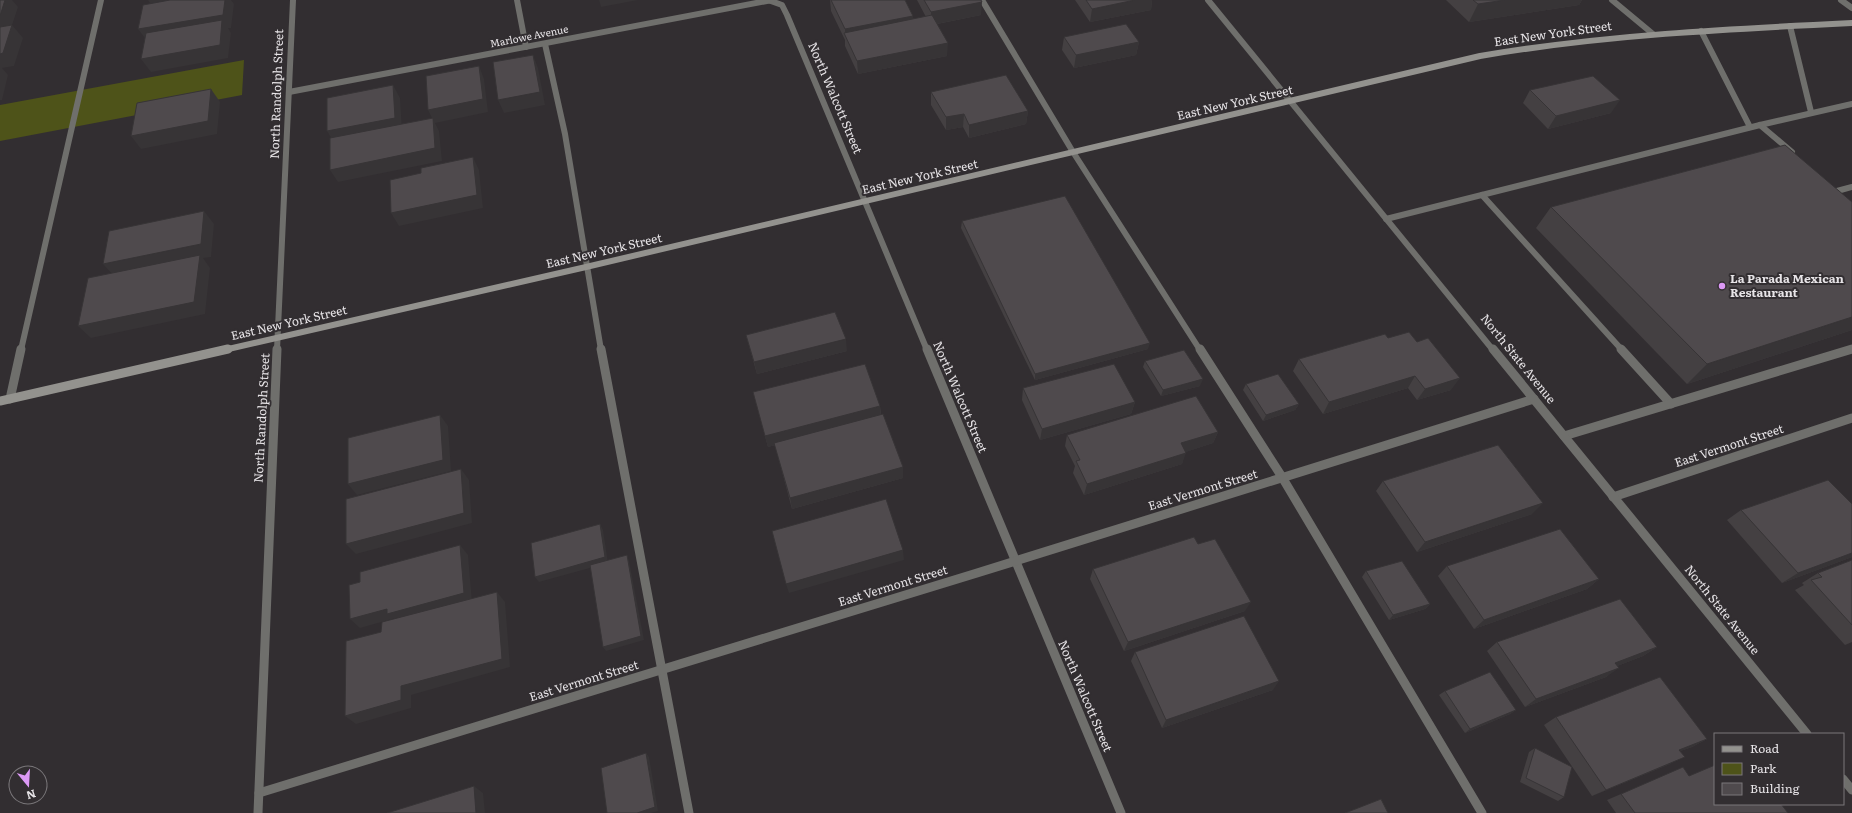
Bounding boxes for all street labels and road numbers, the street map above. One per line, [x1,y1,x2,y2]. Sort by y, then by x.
street label: East New York Street [1493,16,1613,50]
street label: Marlowe Avenue [488,21,569,50]
street label: North Randolph Street [265,29,287,159]
street label: North Walcott Street [804,39,868,156]
street label: East New York Street [1175,80,1295,124]
street label: East New York Street [860,154,980,198]
street label: East New York Street [544,228,664,272]
street label: East New York Street [229,300,349,344]
street label: North State Avenue [1477,310,1561,407]
street label: North Walcott Street [929,338,993,455]
street label: North Randolph Street [249,352,273,483]
street label: East Vermont Street [1672,419,1786,471]
street label: East Vermont Street [1146,464,1260,514]
street label: East Vermont Street [836,560,950,610]
street label: North State Avenue [1681,561,1765,658]
street label: North Walcott Street [1054,637,1118,754]
street label: East Vermont Street [527,655,641,705]

